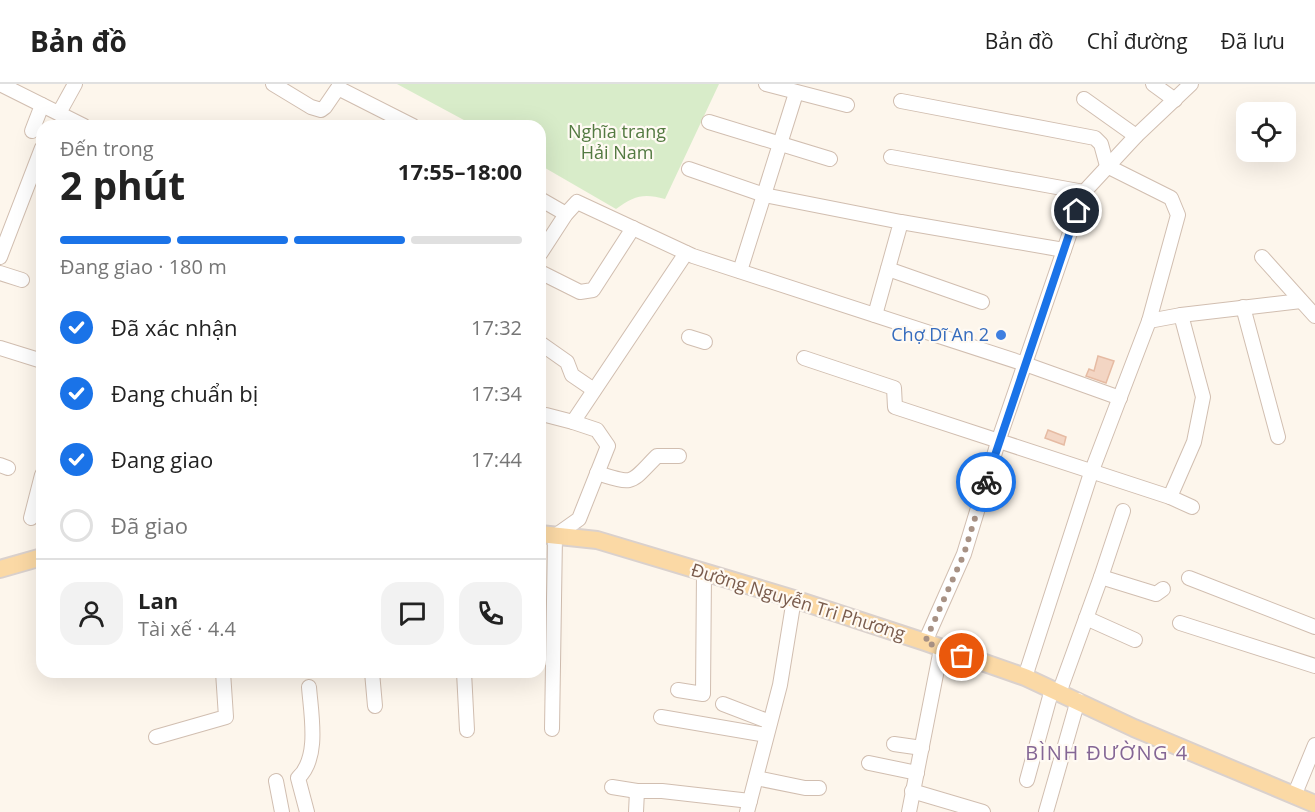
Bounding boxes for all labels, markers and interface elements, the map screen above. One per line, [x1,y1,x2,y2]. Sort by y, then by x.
text: Bản đồ [30,22,127,60]
text: Bản đồ [985,27,1054,55]
text: Chỉ đường [1087,27,1188,55]
text: Đã lưu [1221,27,1285,55]
map controls [1236,102,1296,162]
button: locate [1236,102,1296,162]
park label: Nghĩa trang Hải Nam [568,119,666,164]
text: Đến trong [60,135,154,162]
text: 17:55–18:00 [398,156,522,186]
text: 2 phút [60,158,185,211]
pin [1051,185,1102,236]
icon: home [1060,194,1093,227]
text: Đang giao · 180 m [60,253,227,280]
icon: check [60,311,93,344]
text: Đã xác nhận [111,312,238,342]
text: 17:32 [471,314,522,341]
place label: Chợ Dĩ An 2 [891,322,989,346]
marker: Chợ Dĩ An 2 [994,328,1008,342]
icon: check [60,377,93,410]
text: Đang chuẩn bị [111,378,258,408]
text: 17:34 [471,380,522,407]
icon: check [60,443,93,476]
text: Đang giao [111,444,213,474]
text: 17:44 [471,446,522,473]
courier [956,452,1016,512]
icon: bike [970,466,1003,499]
text: Đã giao [111,510,188,540]
street label: Đường Nguyễn Tri Phương [688,557,909,645]
button: person [60,582,123,645]
button: chat [381,582,444,645]
button: phone [459,582,522,645]
text: Lan [138,585,178,615]
text: Tài xế · 4.4 [138,615,236,642]
pin [936,630,987,681]
icon: bag [945,639,978,672]
district label: BÌNH ĐƯỜNG 4 [1025,739,1189,766]

